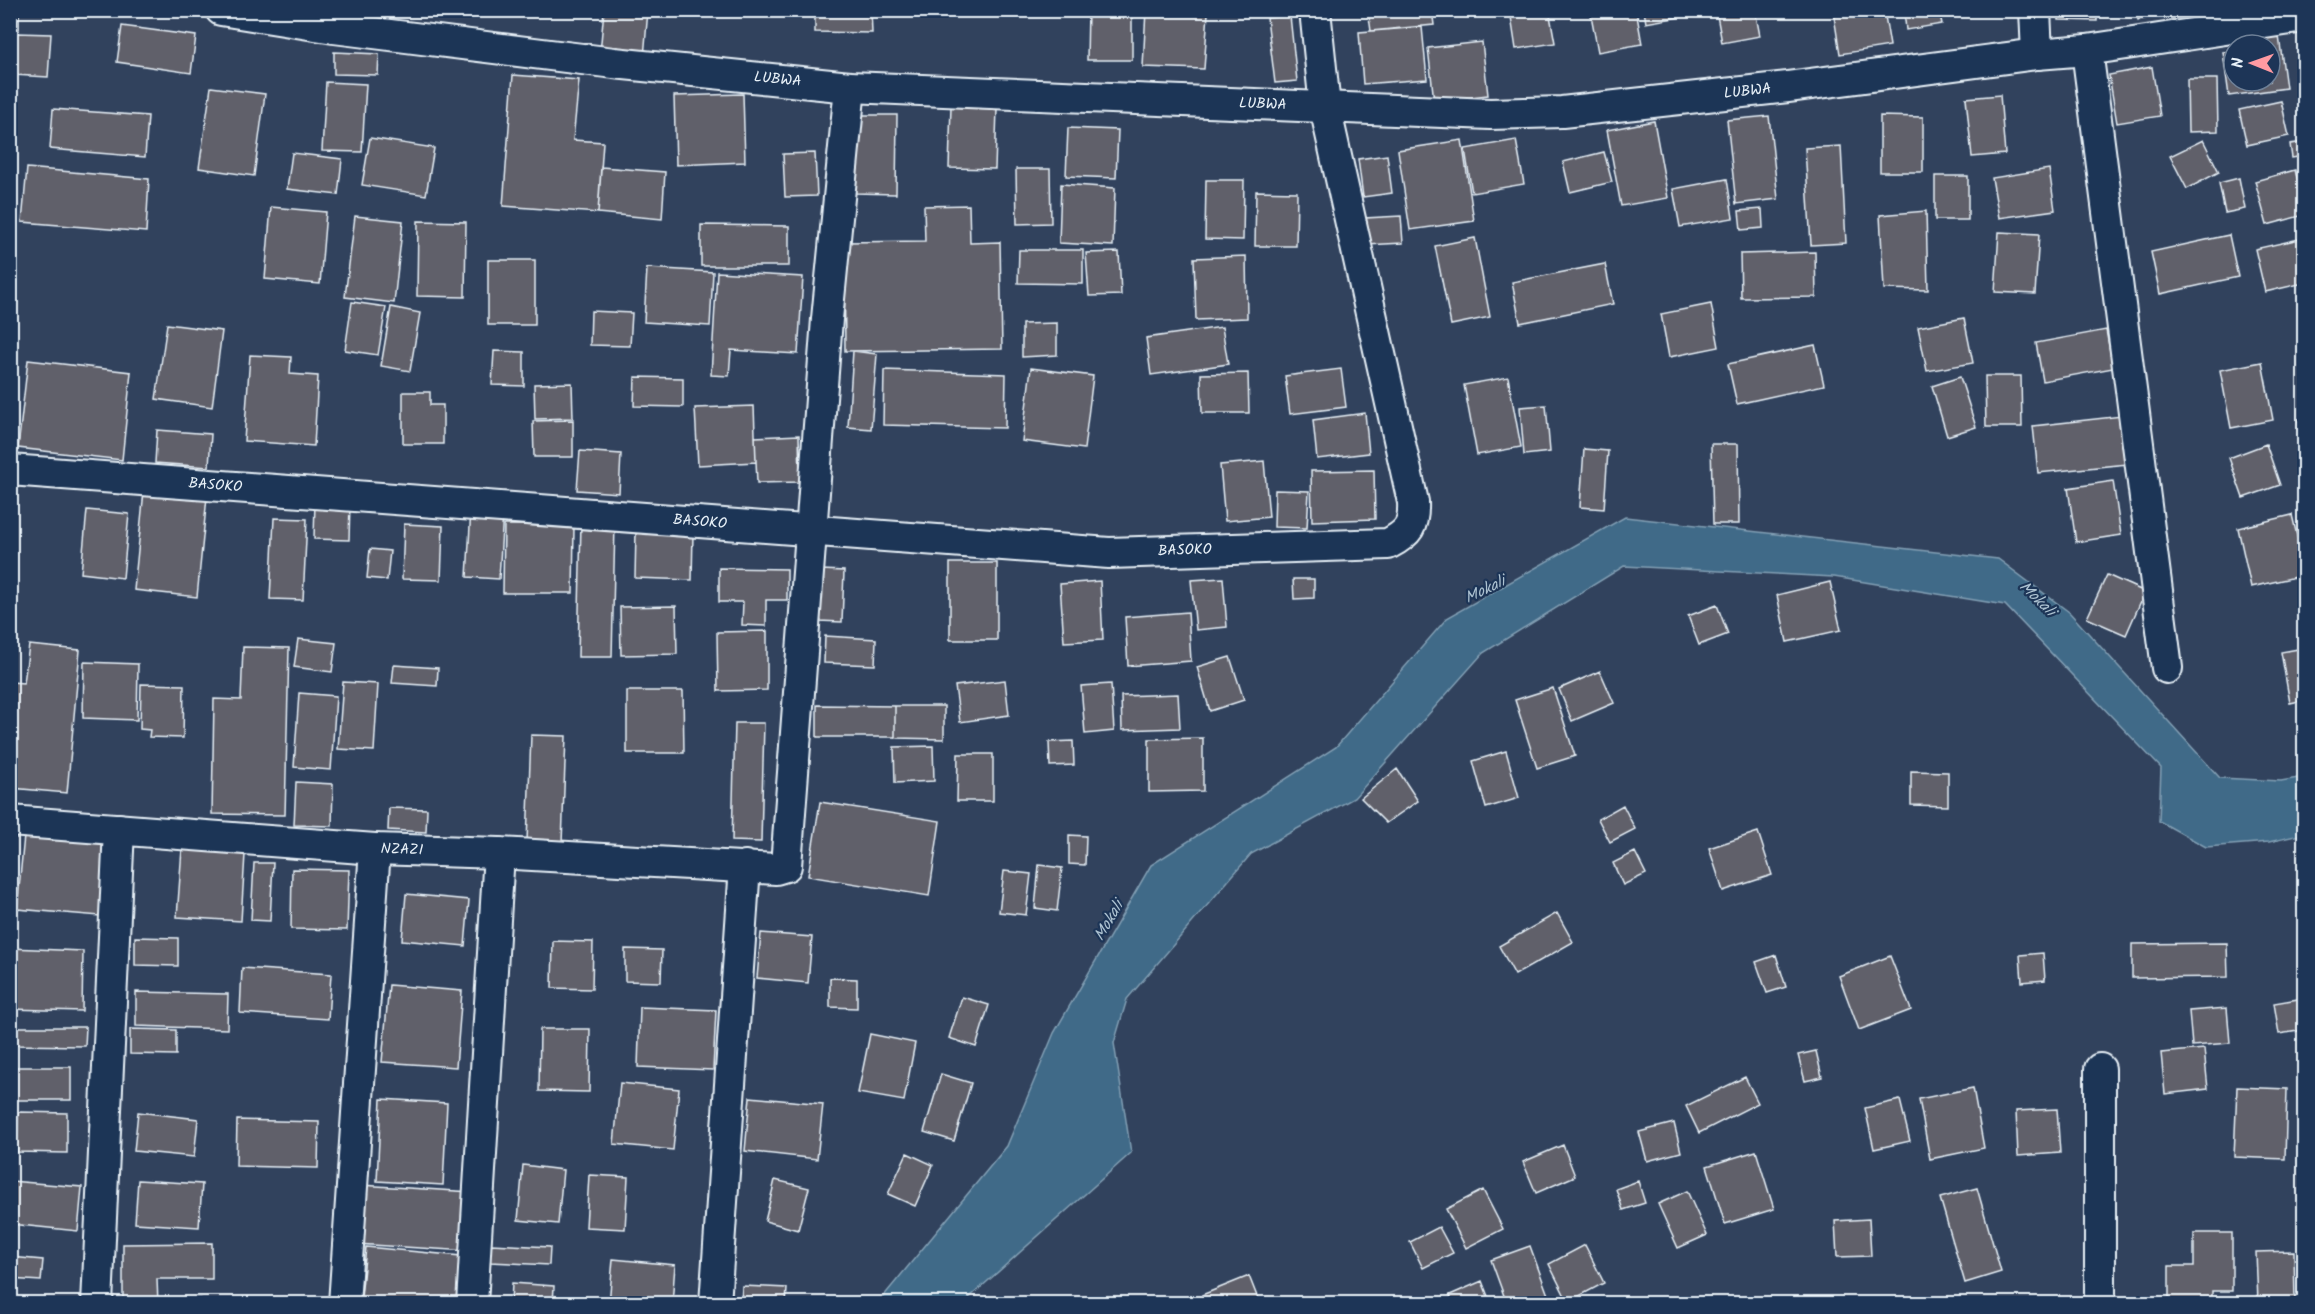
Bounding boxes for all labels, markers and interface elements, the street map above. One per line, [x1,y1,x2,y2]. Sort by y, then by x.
north arrow [2222,33,2282,93]
text: N [2226,57,2251,68]
street label: LUBWA [753,65,802,94]
street label: LUBWA [1722,77,1772,106]
street label: LUBWA [1239,91,1287,117]
street label: BASOKO [188,472,243,500]
street label: BASOKO [672,508,728,536]
street label: BASOKO [1157,538,1212,563]
water label: Mokali [1460,568,1512,611]
water label: Mokali [2013,575,2063,625]
street label: NZAZI [380,837,424,863]
water label: Mokali [1088,894,1132,946]

